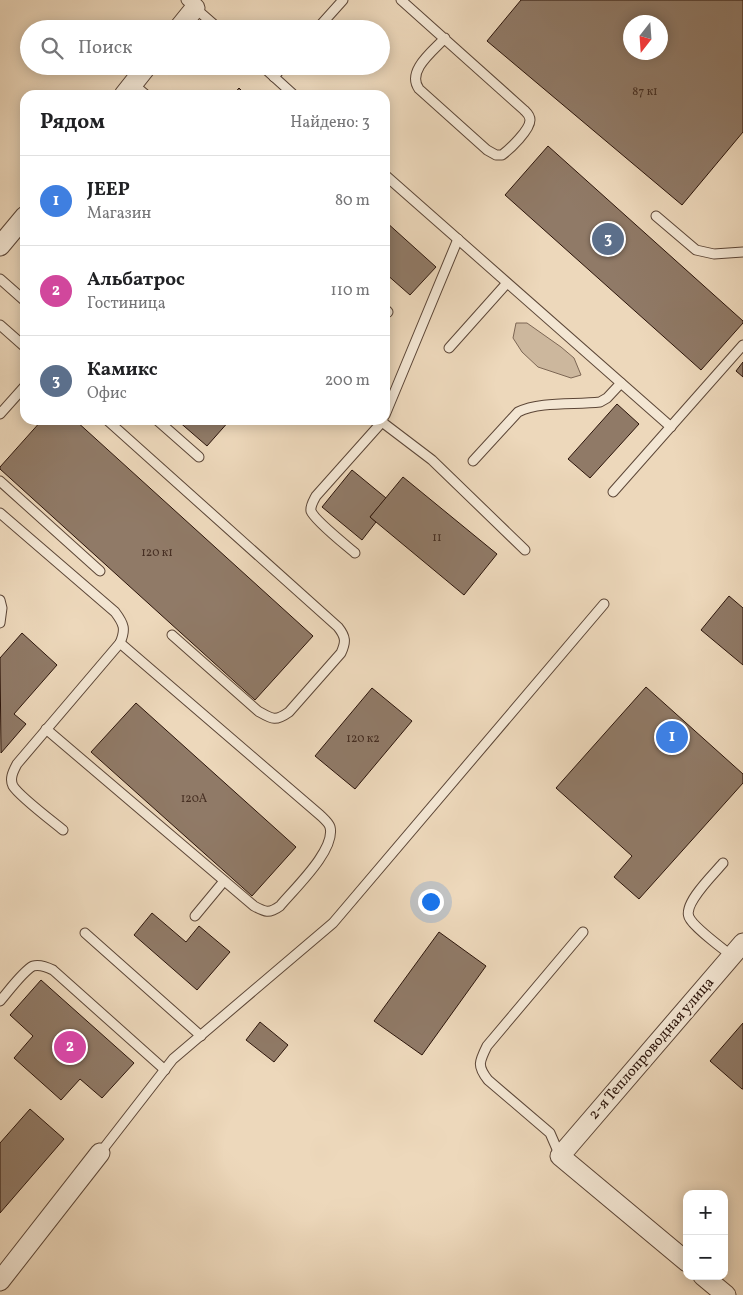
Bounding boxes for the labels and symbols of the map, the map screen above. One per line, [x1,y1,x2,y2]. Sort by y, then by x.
north arrow [623,15,668,60]
house number: 87 к1 [632,84,658,100]
pin: 3 [592,220,624,258]
house number: 11 [432,530,442,546]
house number: 120 к1 [141,545,173,561]
pin: 1 [656,718,688,756]
house number: 120 к2 [346,731,380,747]
house number: 120А [181,791,208,807]
your location [418,889,444,915]
street label: 2-я Теплопроводная улица [584,973,720,1125]
pin: 2 [54,1028,86,1066]

